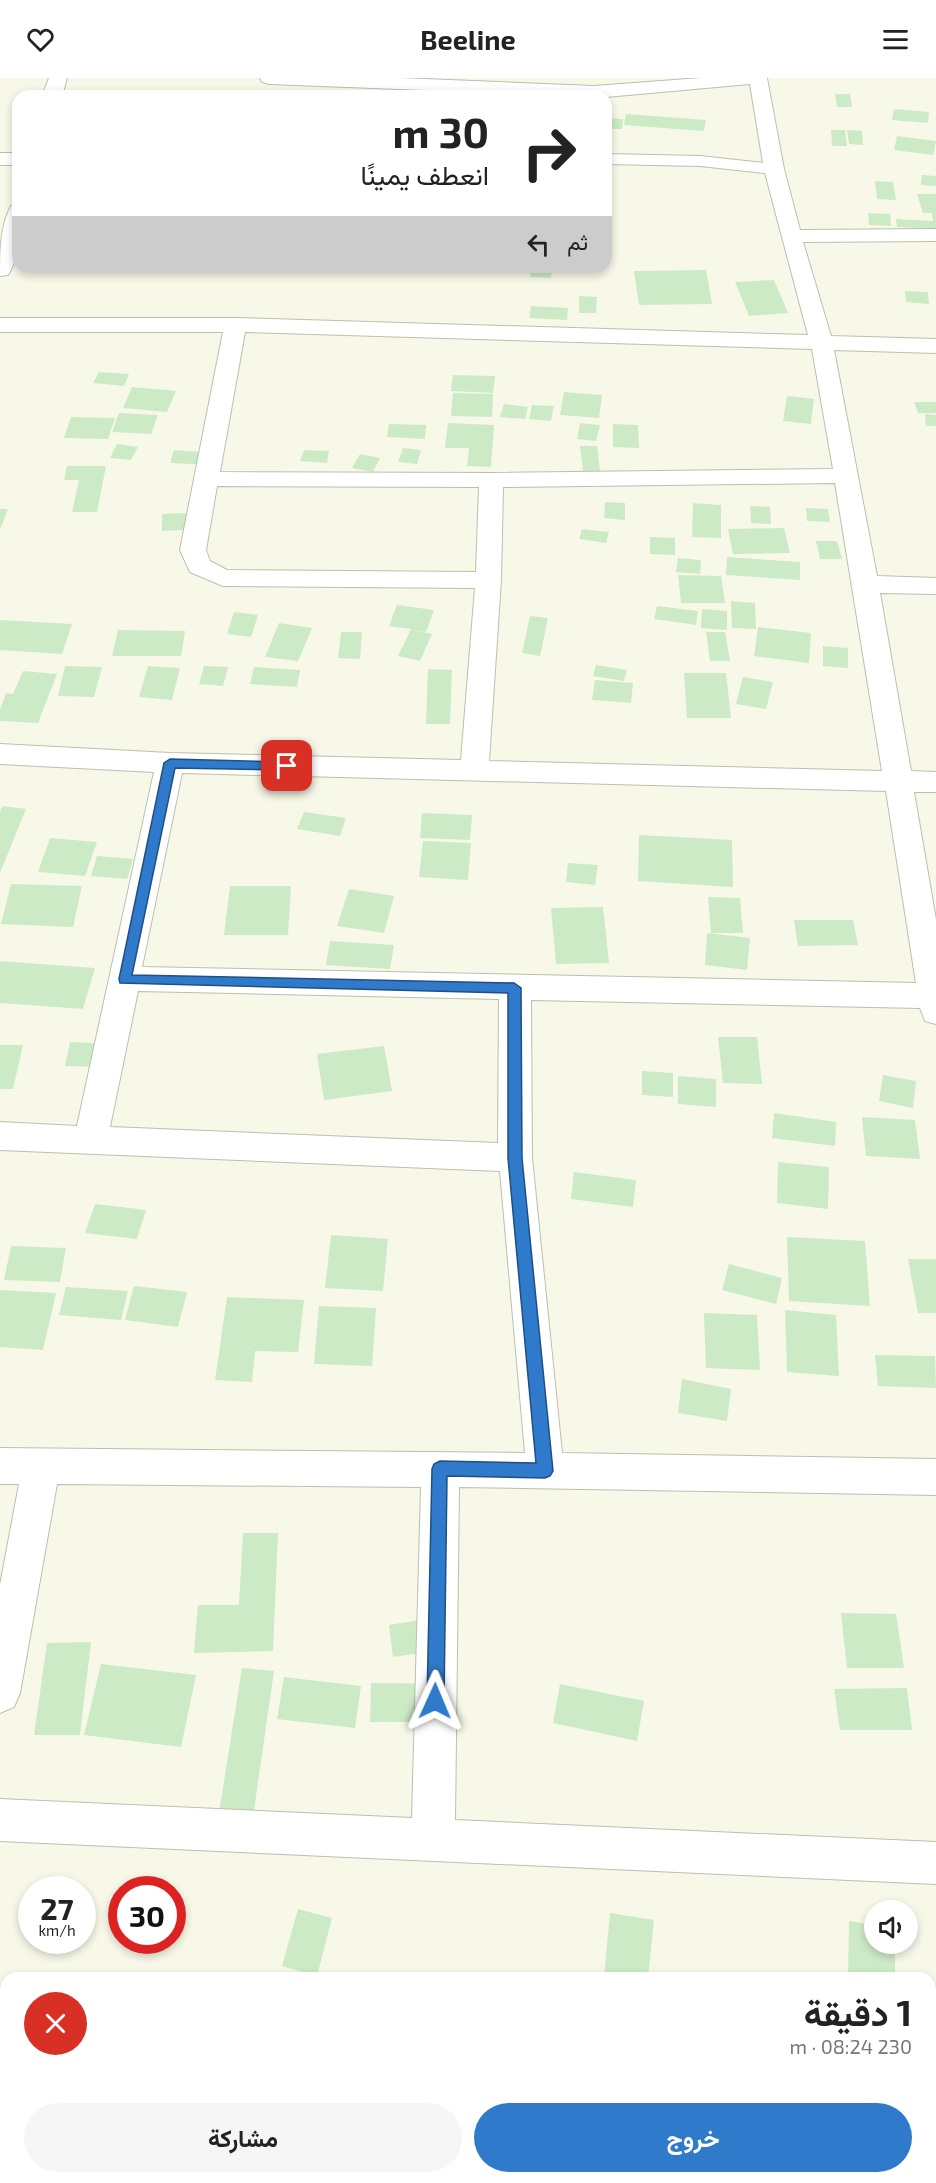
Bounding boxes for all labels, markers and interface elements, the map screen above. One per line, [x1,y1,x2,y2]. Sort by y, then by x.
icon: heart [24,23,57,56]
text: Beeline [420,23,516,55]
icon: menu [879,23,912,56]
text: 30 m [393,106,489,156]
icon: right [510,114,588,192]
text: انعطف يمينًا [360,158,489,190]
icon: left [522,228,555,261]
text: ثم [567,228,588,254]
pin [261,740,312,791]
icon: arrive [270,749,303,782]
position arrow [403,1669,467,1733]
speed limit sign: 30 [108,1876,186,1954]
text: 27 [40,1890,74,1926]
map controls [864,1900,918,1954]
button: sound [864,1900,918,1954]
text: km/h [38,1921,76,1939]
text: 1 دقيقة [804,1990,912,2033]
button: close [24,1992,87,2055]
text: 230 m · 08:24 [789,2034,912,2058]
button: مشاركة [24,2103,462,2172]
button: خروج [474,2103,912,2172]

